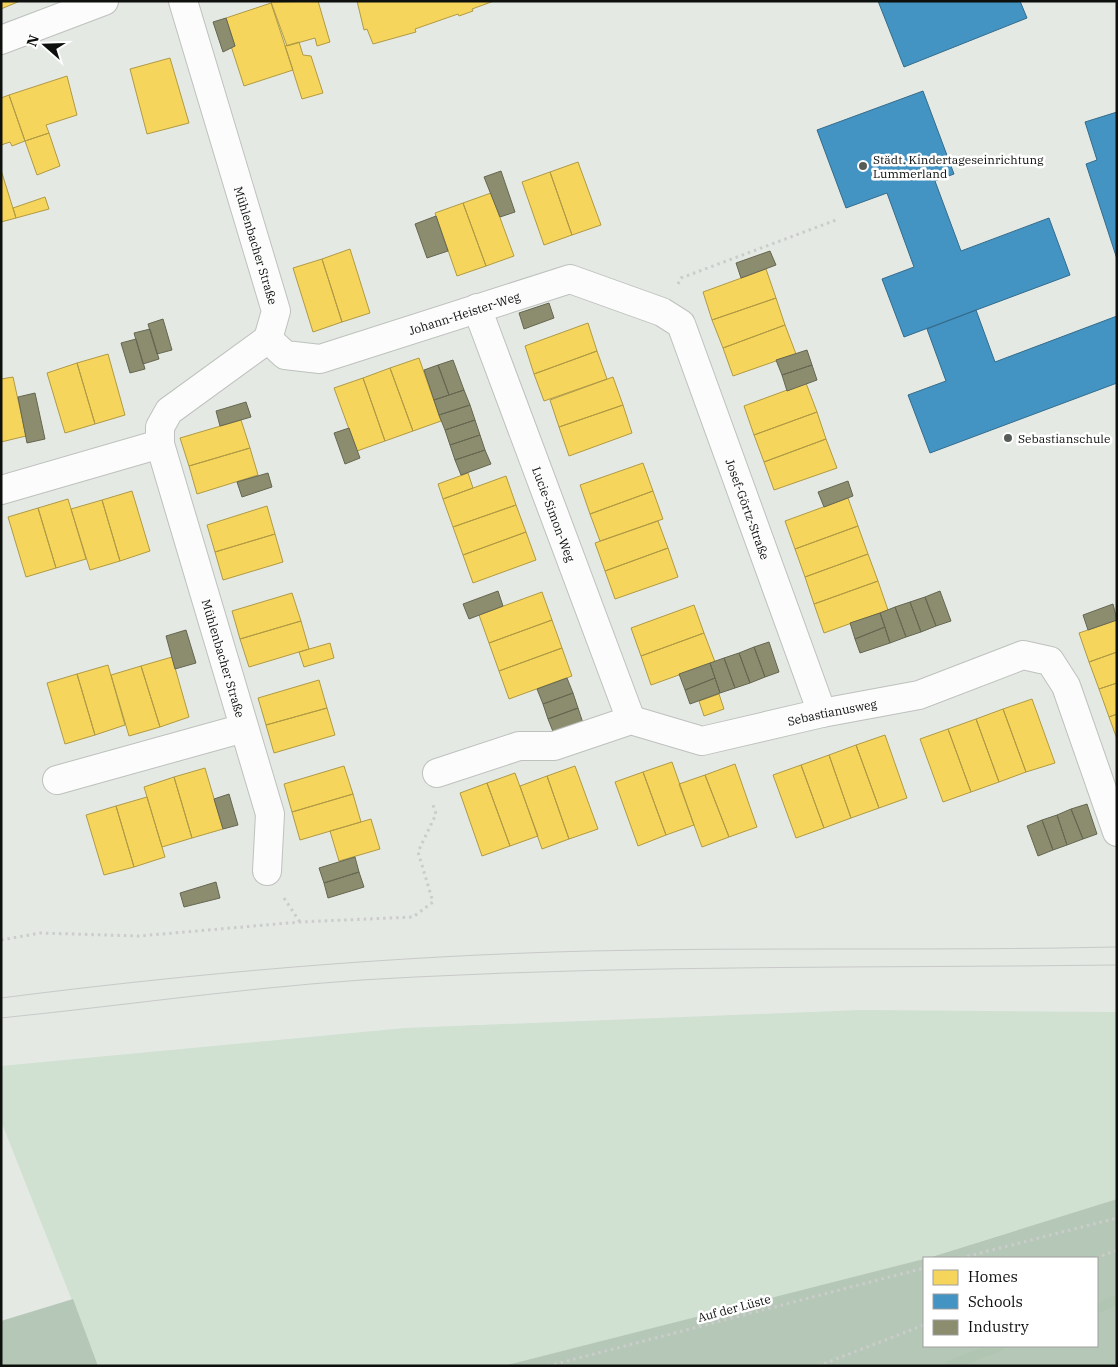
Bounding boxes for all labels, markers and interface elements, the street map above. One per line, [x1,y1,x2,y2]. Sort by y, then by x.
north arrow [20,20,70,70]
text: N [22,32,43,49]
place label: Städt. Kindertageseinrichtung Lummerland [873,152,1044,181]
marker: Städt. Kindertageseinrichtung Lummerland [857,160,869,172]
street label: Mühlenbacher Straße [231,184,281,306]
street label: Johann-Heister-Weg [407,288,522,338]
place label: Sebastianschule [1018,431,1110,446]
marker: Sebastianschule [1002,432,1014,444]
street label: Josef-Görtz-Straße [723,457,773,561]
street label: Lucie-Simon-Weg [529,464,579,564]
street label: Mühlenbacher Straße [199,597,248,719]
street label: Sebastianusweg [786,695,878,728]
legend [923,1257,1098,1347]
text: Homes [968,1267,1018,1286]
street label: Auf der Lüste [696,1291,772,1325]
text: Schools [968,1292,1023,1311]
text: Industry [968,1317,1029,1336]

